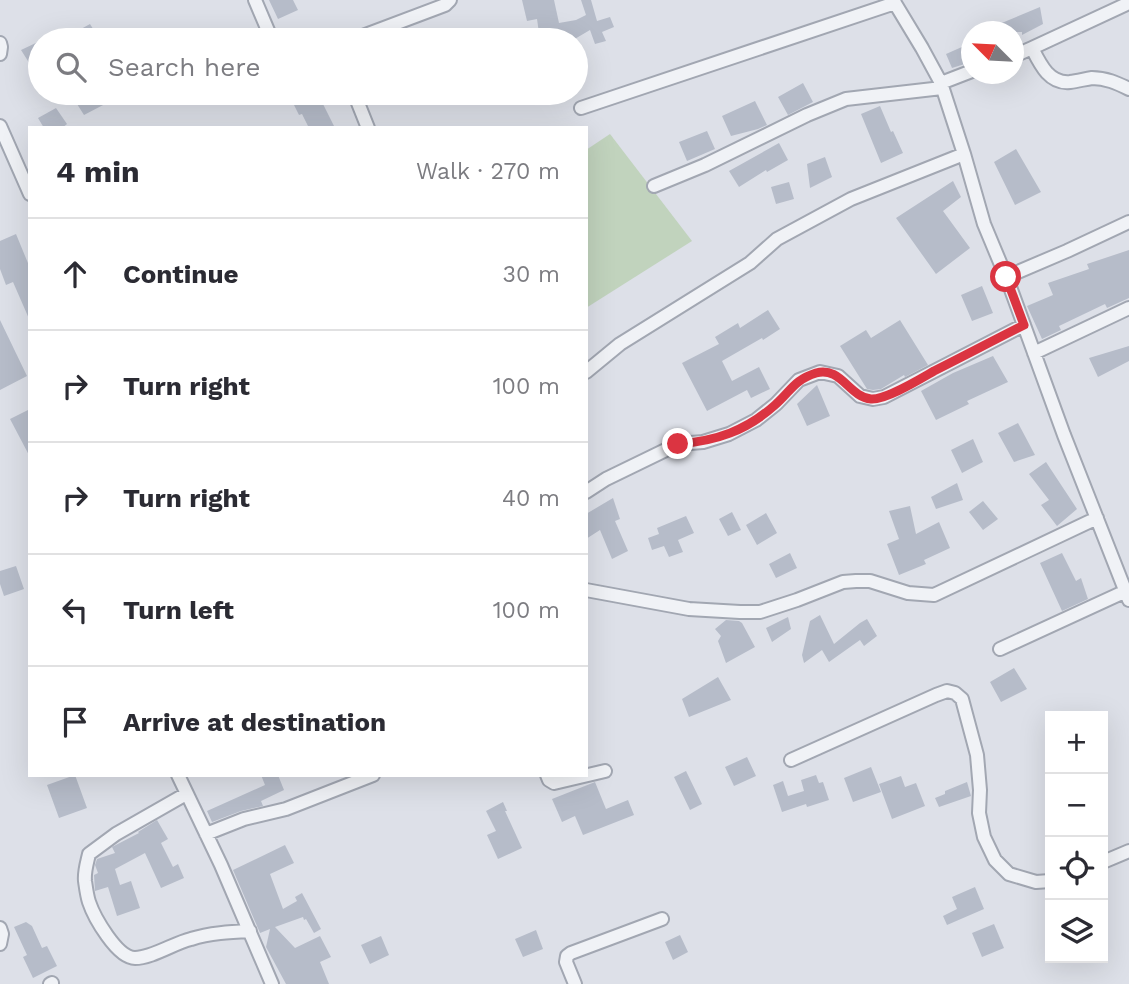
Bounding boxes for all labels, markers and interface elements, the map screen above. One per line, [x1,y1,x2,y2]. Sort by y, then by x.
north arrow [961,21,1024,84]
search box [28,28,588,105]
icon: search [52,48,90,86]
text: Search here [108,52,260,82]
text: 4 min [56,154,140,189]
text: Walk · 270 m [416,158,560,185]
icon: ahead [56,255,94,293]
text: Continue [123,259,239,289]
text: 30 m [503,261,560,288]
route start [990,261,1021,292]
icon: right [56,367,94,405]
text: Turn right [123,371,250,401]
text: 100 m [493,373,560,400]
route end [662,428,693,459]
icon: right [56,479,94,517]
text: Turn right [123,483,250,513]
text: 40 m [502,485,560,512]
icon: left [56,591,94,629]
text: Turn left [123,595,234,625]
text: 100 m [493,597,560,624]
icon: arrive [56,703,94,741]
text: Arrive at destination [123,707,386,737]
map controls [1045,711,1108,963]
button: + [1045,711,1108,774]
button: − [1045,774,1108,837]
button: locate [1045,837,1108,900]
button: layers [1045,900,1108,963]

